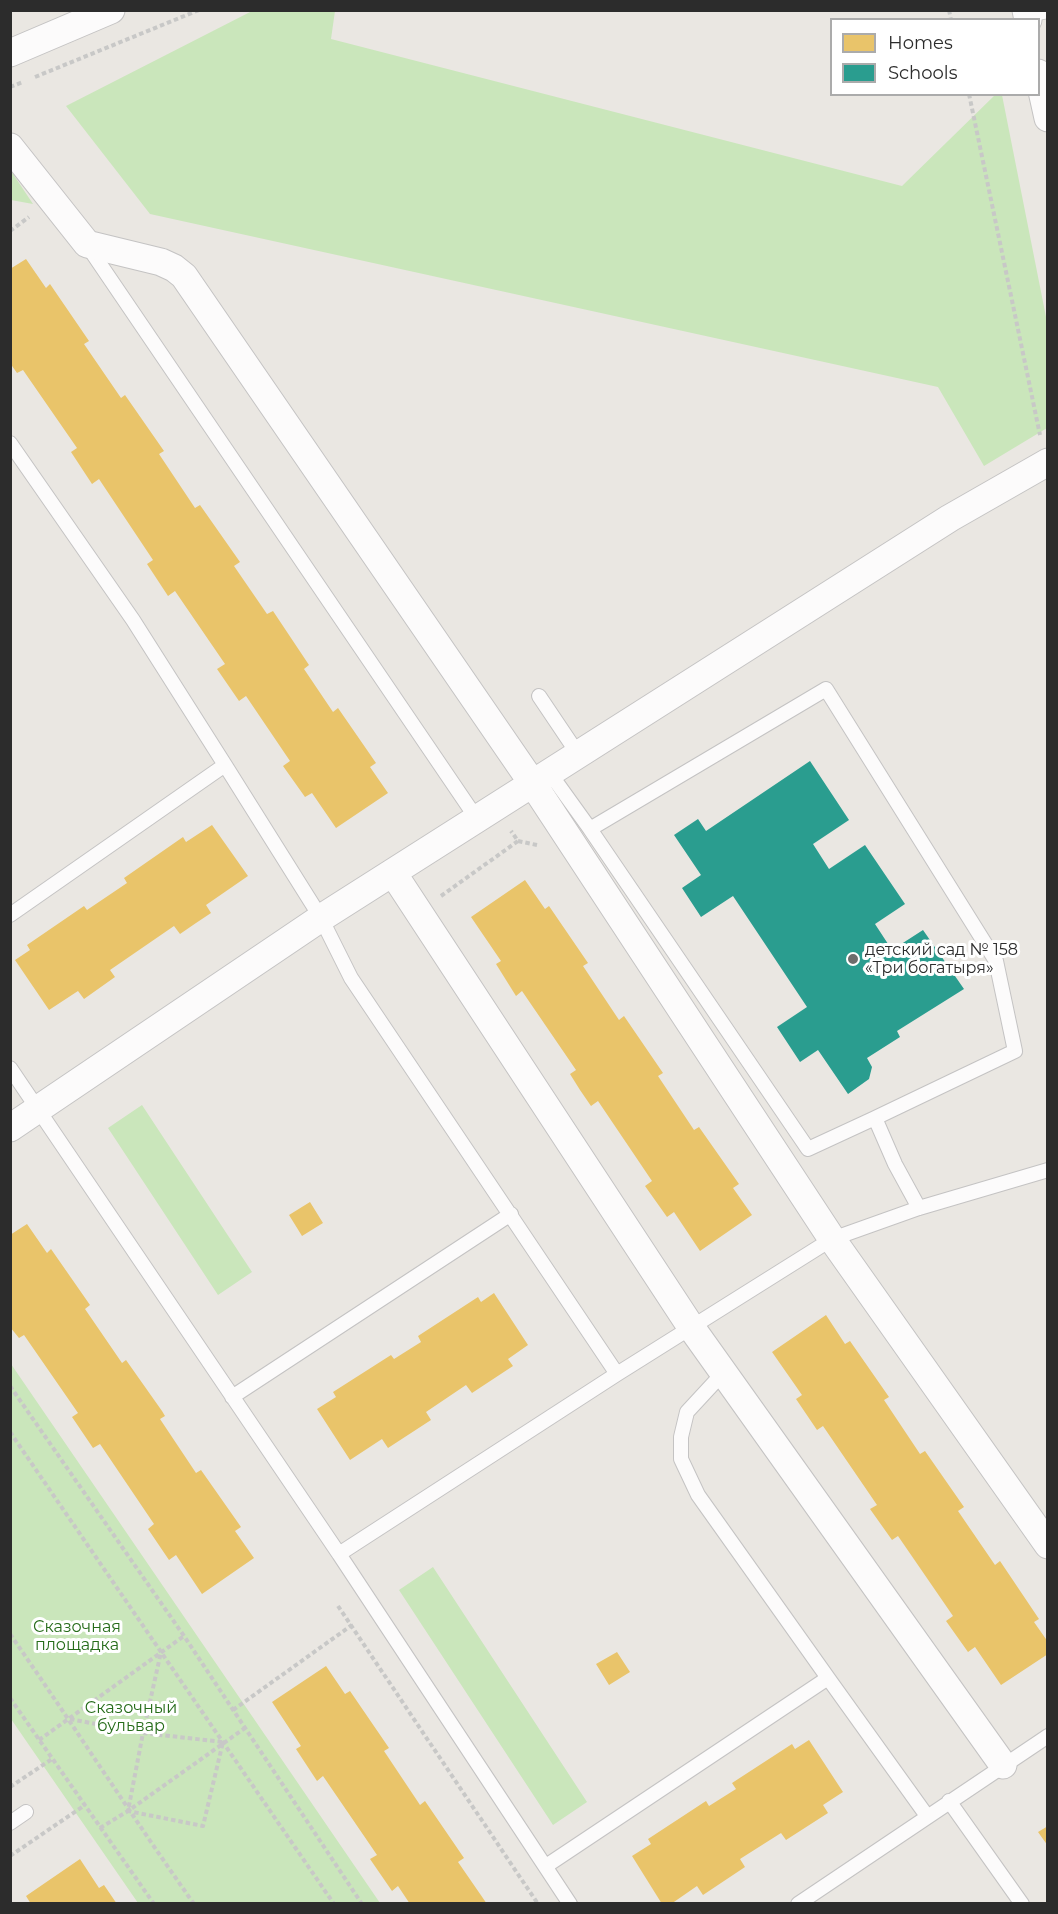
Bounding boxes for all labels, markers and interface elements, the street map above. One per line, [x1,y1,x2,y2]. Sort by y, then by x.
legend [830,18,1040,96]
text: Homes [888,32,953,54]
text: Schools [888,62,957,84]
place label: детский сад № 158 «Три богатыря» [865,940,1018,978]
marker: детский сад № 158 «Три богатыря» [846,952,860,966]
park label: Сказочная площадка [33,1617,121,1655]
park label: Сказочный бульвар [85,1698,177,1736]

